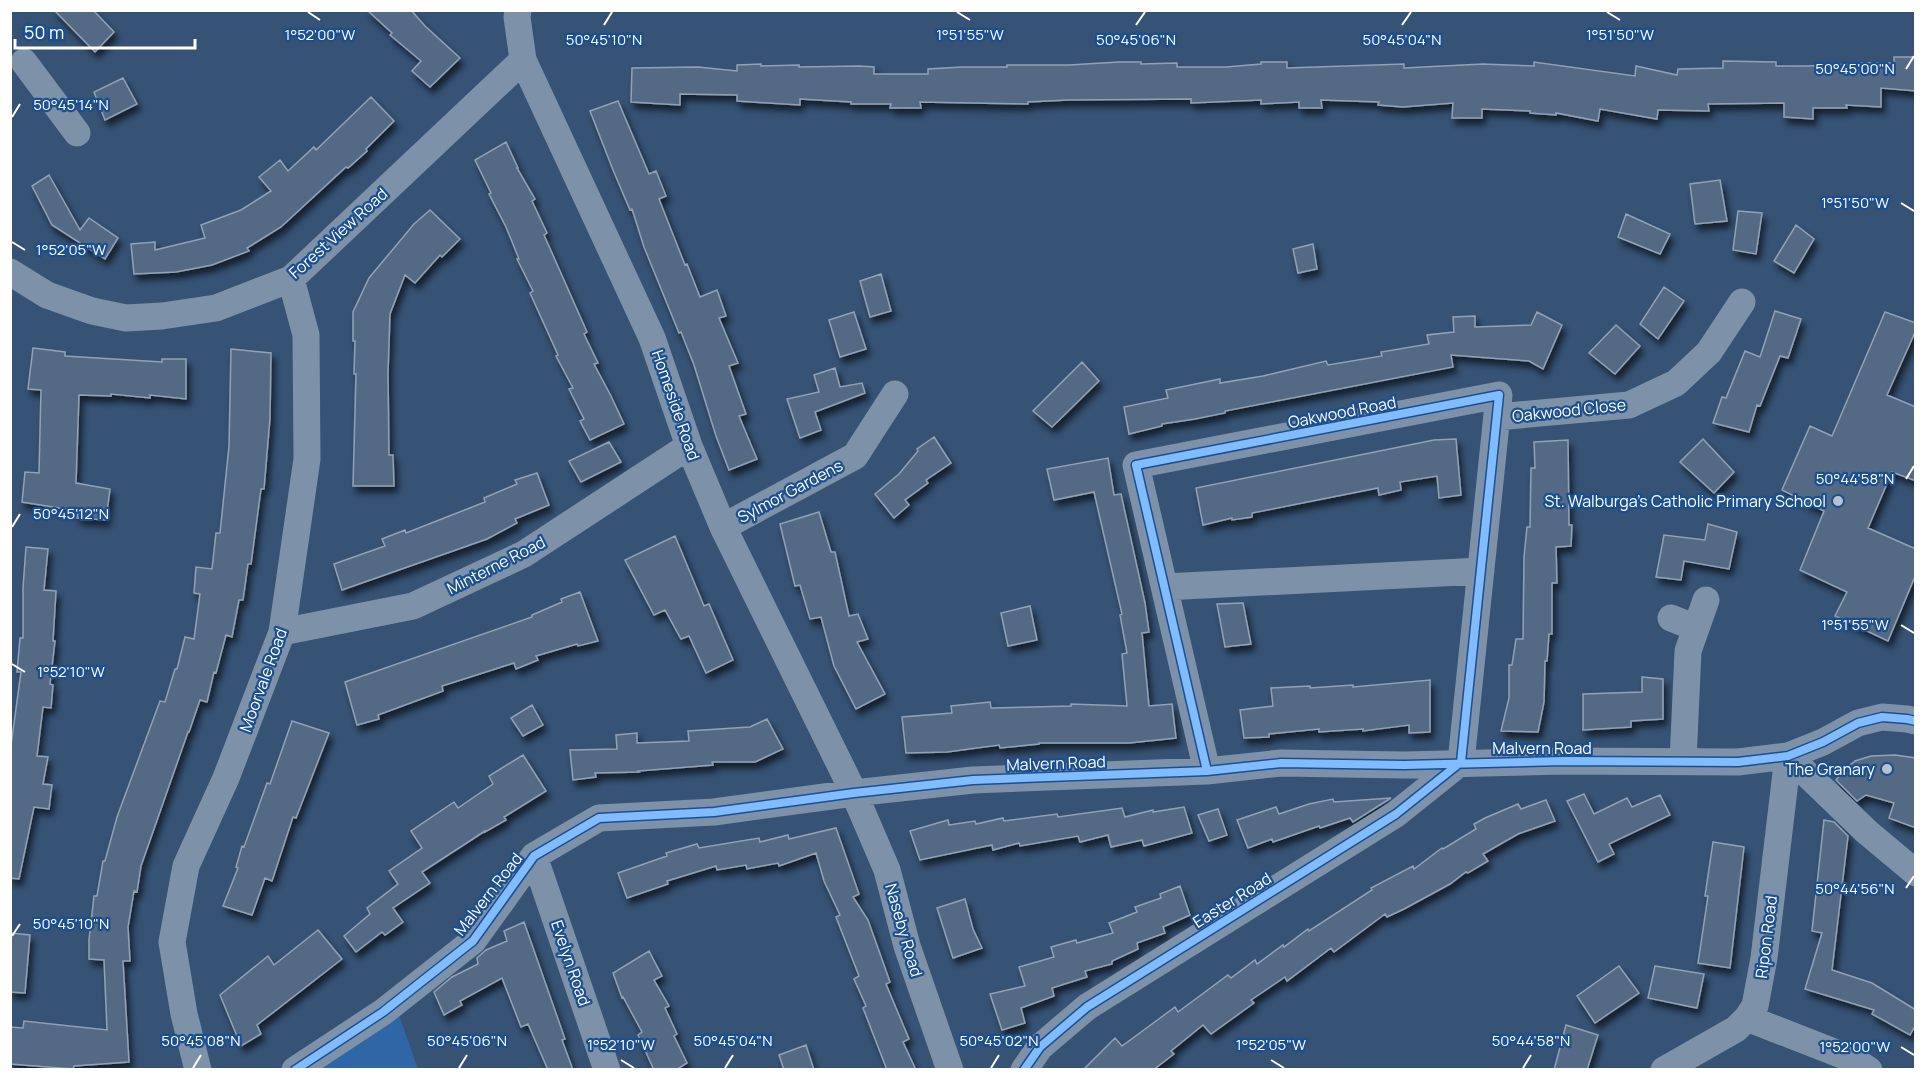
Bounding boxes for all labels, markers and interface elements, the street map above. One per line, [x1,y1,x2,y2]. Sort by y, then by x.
scale bar [15,12,195,50]
text: 50 m [24,20,64,44]
text: 1°52'00"W [285,24,355,45]
text: 1°51'55"W [936,24,1004,45]
text: 1°51'50"W [1586,24,1654,45]
text: 50°45'10"N [566,29,642,50]
text: 50°45'06"N [1096,29,1176,50]
text: 50°45'04"N [1363,29,1441,50]
text: 50°45'00"N [1815,58,1895,79]
text: 50°45'14"N [33,94,109,115]
street label: Forest View Road [284,183,392,283]
text: 1°51'50"W [1821,192,1889,213]
text: 1°52'05"W [36,239,106,260]
street label: Homeside Road [647,347,705,463]
street label: Oakwood Road [1286,391,1398,433]
street label: Oakwood Close [1511,393,1627,427]
street label: Sylmor Gardens [734,454,846,528]
text: 50°44'58"N [1816,468,1894,489]
place label: St. Walburga's Catholic Primary School [1544,490,1826,512]
marker: St. Walburga's Catholic Primary School [1831,494,1845,508]
text: 50°45'12"N [33,503,109,524]
street label: Minterne Road [443,531,549,599]
text: 1°51'55"W [1821,614,1889,635]
street label: Moorvale Road [234,625,292,735]
text: 1°52'10"W [37,661,105,682]
street label: Malvern Road [1492,737,1592,759]
street label: Malvern Road [1006,750,1106,776]
place label: The Granary [1785,758,1876,780]
marker: The Granary [1880,762,1894,776]
street label: Malvern Road [449,848,527,940]
street label: Easter Road [1189,867,1275,933]
text: 50°44'56"N [1815,878,1895,899]
street label: Naseby Road [880,881,928,979]
street label: Ripon Road [1750,894,1782,980]
text: 50°45'10"N [33,913,109,934]
street label: Evelyn Road [546,917,596,1009]
text: 50°45'08"N [161,1030,241,1051]
text: 50°45'06"N [427,1030,507,1051]
text: 50°45'04"N [694,1030,772,1051]
text: 50°45'02"N [959,1030,1039,1051]
text: 50°44'58"N [1492,1030,1570,1051]
text: 1°52'10"W [587,1034,655,1055]
text: 1°52'05"W [1236,1034,1306,1055]
text: 1°52'00"W [1820,1036,1890,1057]

